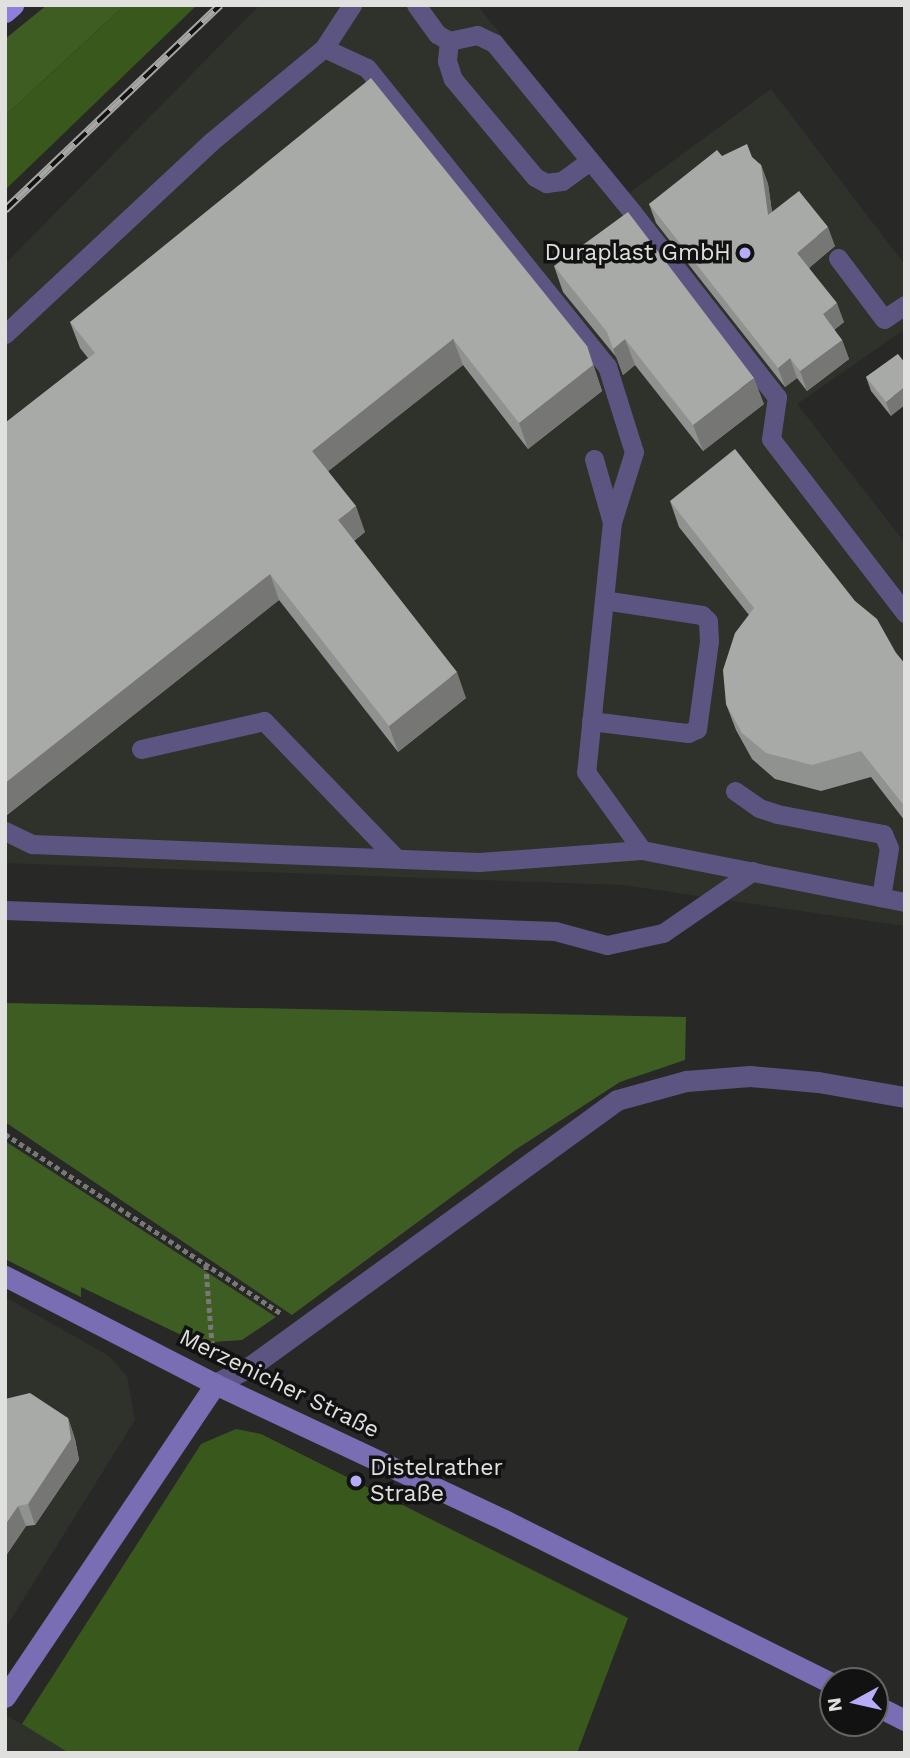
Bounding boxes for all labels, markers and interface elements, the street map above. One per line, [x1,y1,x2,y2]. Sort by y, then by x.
place label: Duraplast GmbH [544,239,731,267]
marker: Duraplast GmbH [737,245,753,261]
street label: Merzenicher Straße [174,1324,384,1444]
place label: Distelrather Straße [370,1454,503,1508]
marker: Distelrather Straße [348,1473,364,1489]
north arrow [819,1667,889,1737]
text: N [822,1696,847,1713]

